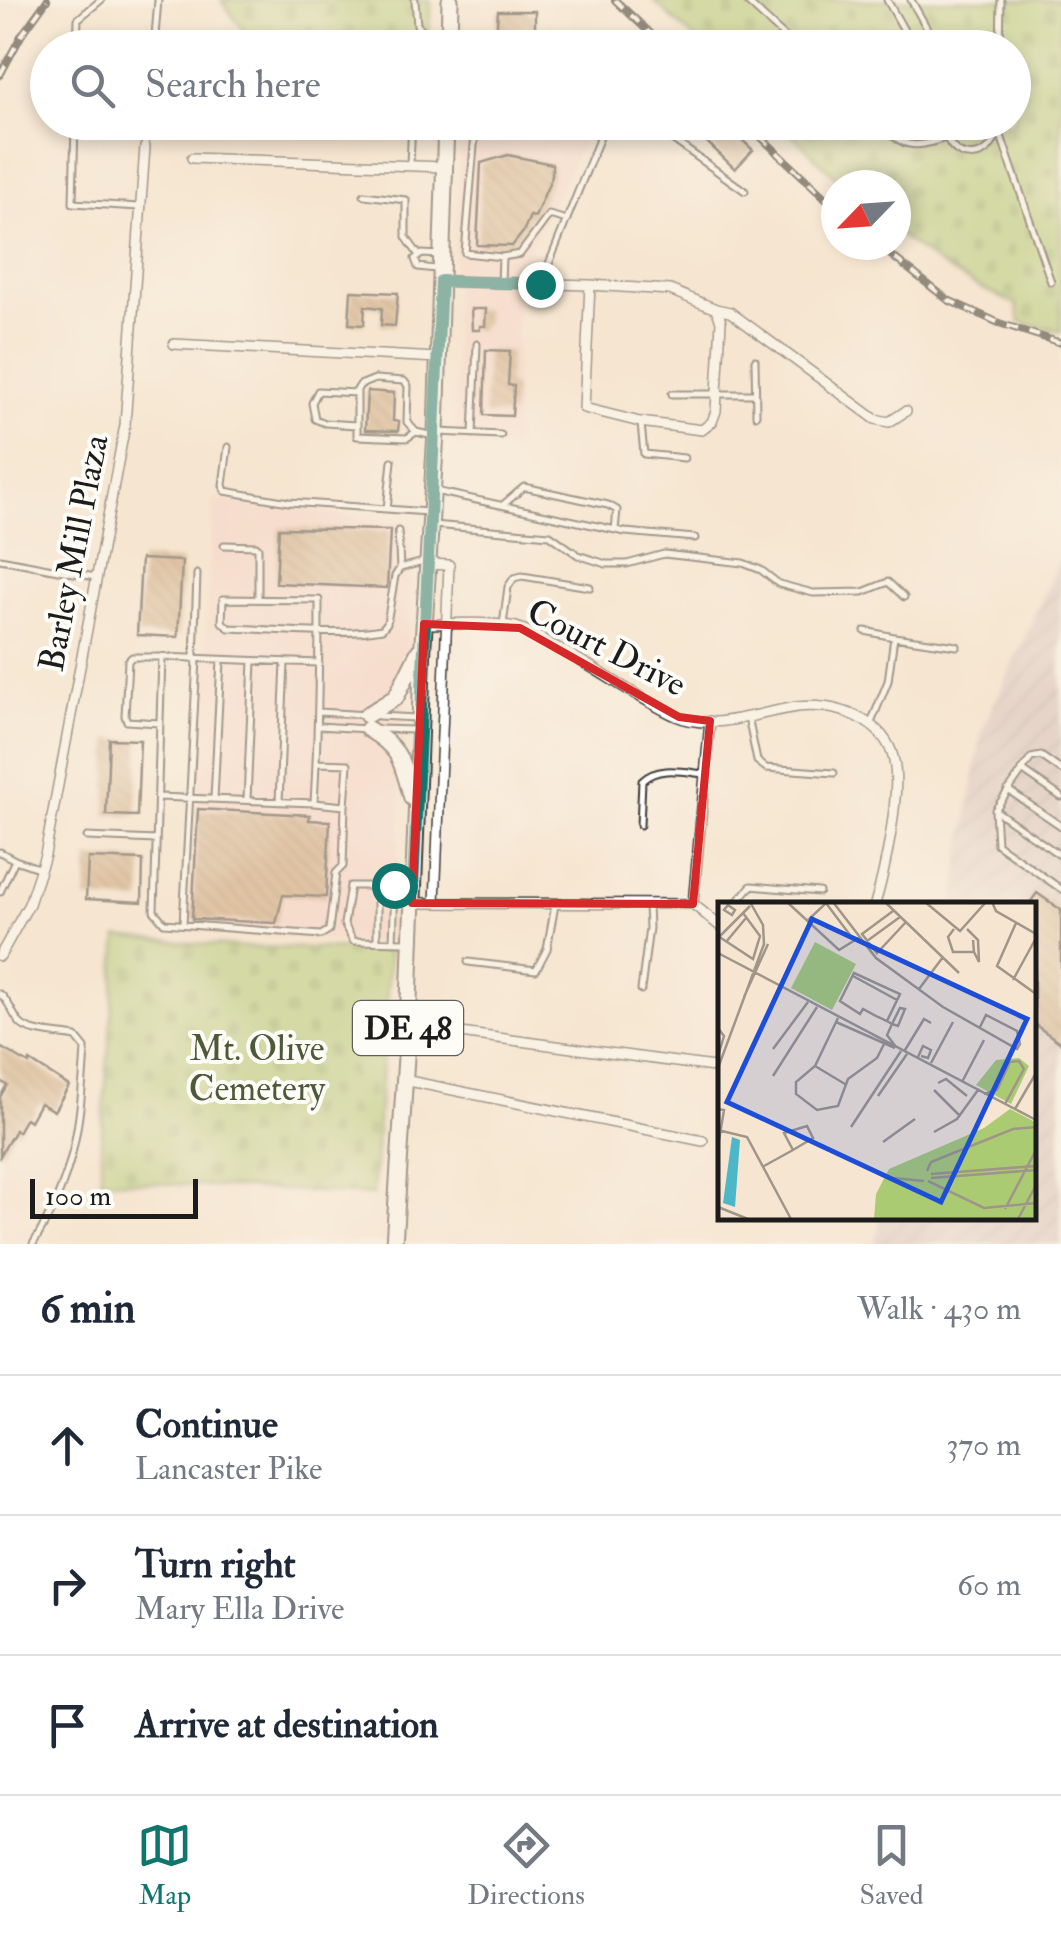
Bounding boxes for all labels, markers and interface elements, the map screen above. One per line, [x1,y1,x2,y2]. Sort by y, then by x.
search box [30,30,1031,140]
icon: search [65,58,120,113]
text: Search here [145,61,321,109]
north arrow [821,170,911,260]
route end [518,262,564,308]
street label: Barley Mill Plaza [29,431,119,675]
street label: Court Drive [520,589,693,707]
route start [372,863,418,909]
inset map [718,902,1036,1219]
road number: DE 48 [353,1001,463,1055]
park label: Mt. Olive Cemetery [189,1027,326,1111]
scale bar [30,1174,198,1218]
text: 100 m [45,1179,111,1214]
text: 6 min [40,1283,135,1335]
text: Walk · 430 m [857,1289,1021,1329]
text: Continue [135,1401,278,1449]
icon: ahead [40,1418,95,1473]
text: 370 m [946,1425,1021,1465]
text: Lancaster Pike [135,1449,322,1489]
text: Turn right [135,1541,296,1589]
icon: right [40,1558,95,1613]
text: 60 m [957,1565,1021,1605]
text: Mary Ella Drive [135,1589,344,1629]
icon: arrive [40,1698,95,1753]
text: Arrive at destination [135,1701,439,1749]
tab: Map [137,1818,192,1913]
tab: Directions [467,1818,585,1913]
tab: Saved [860,1818,924,1913]

